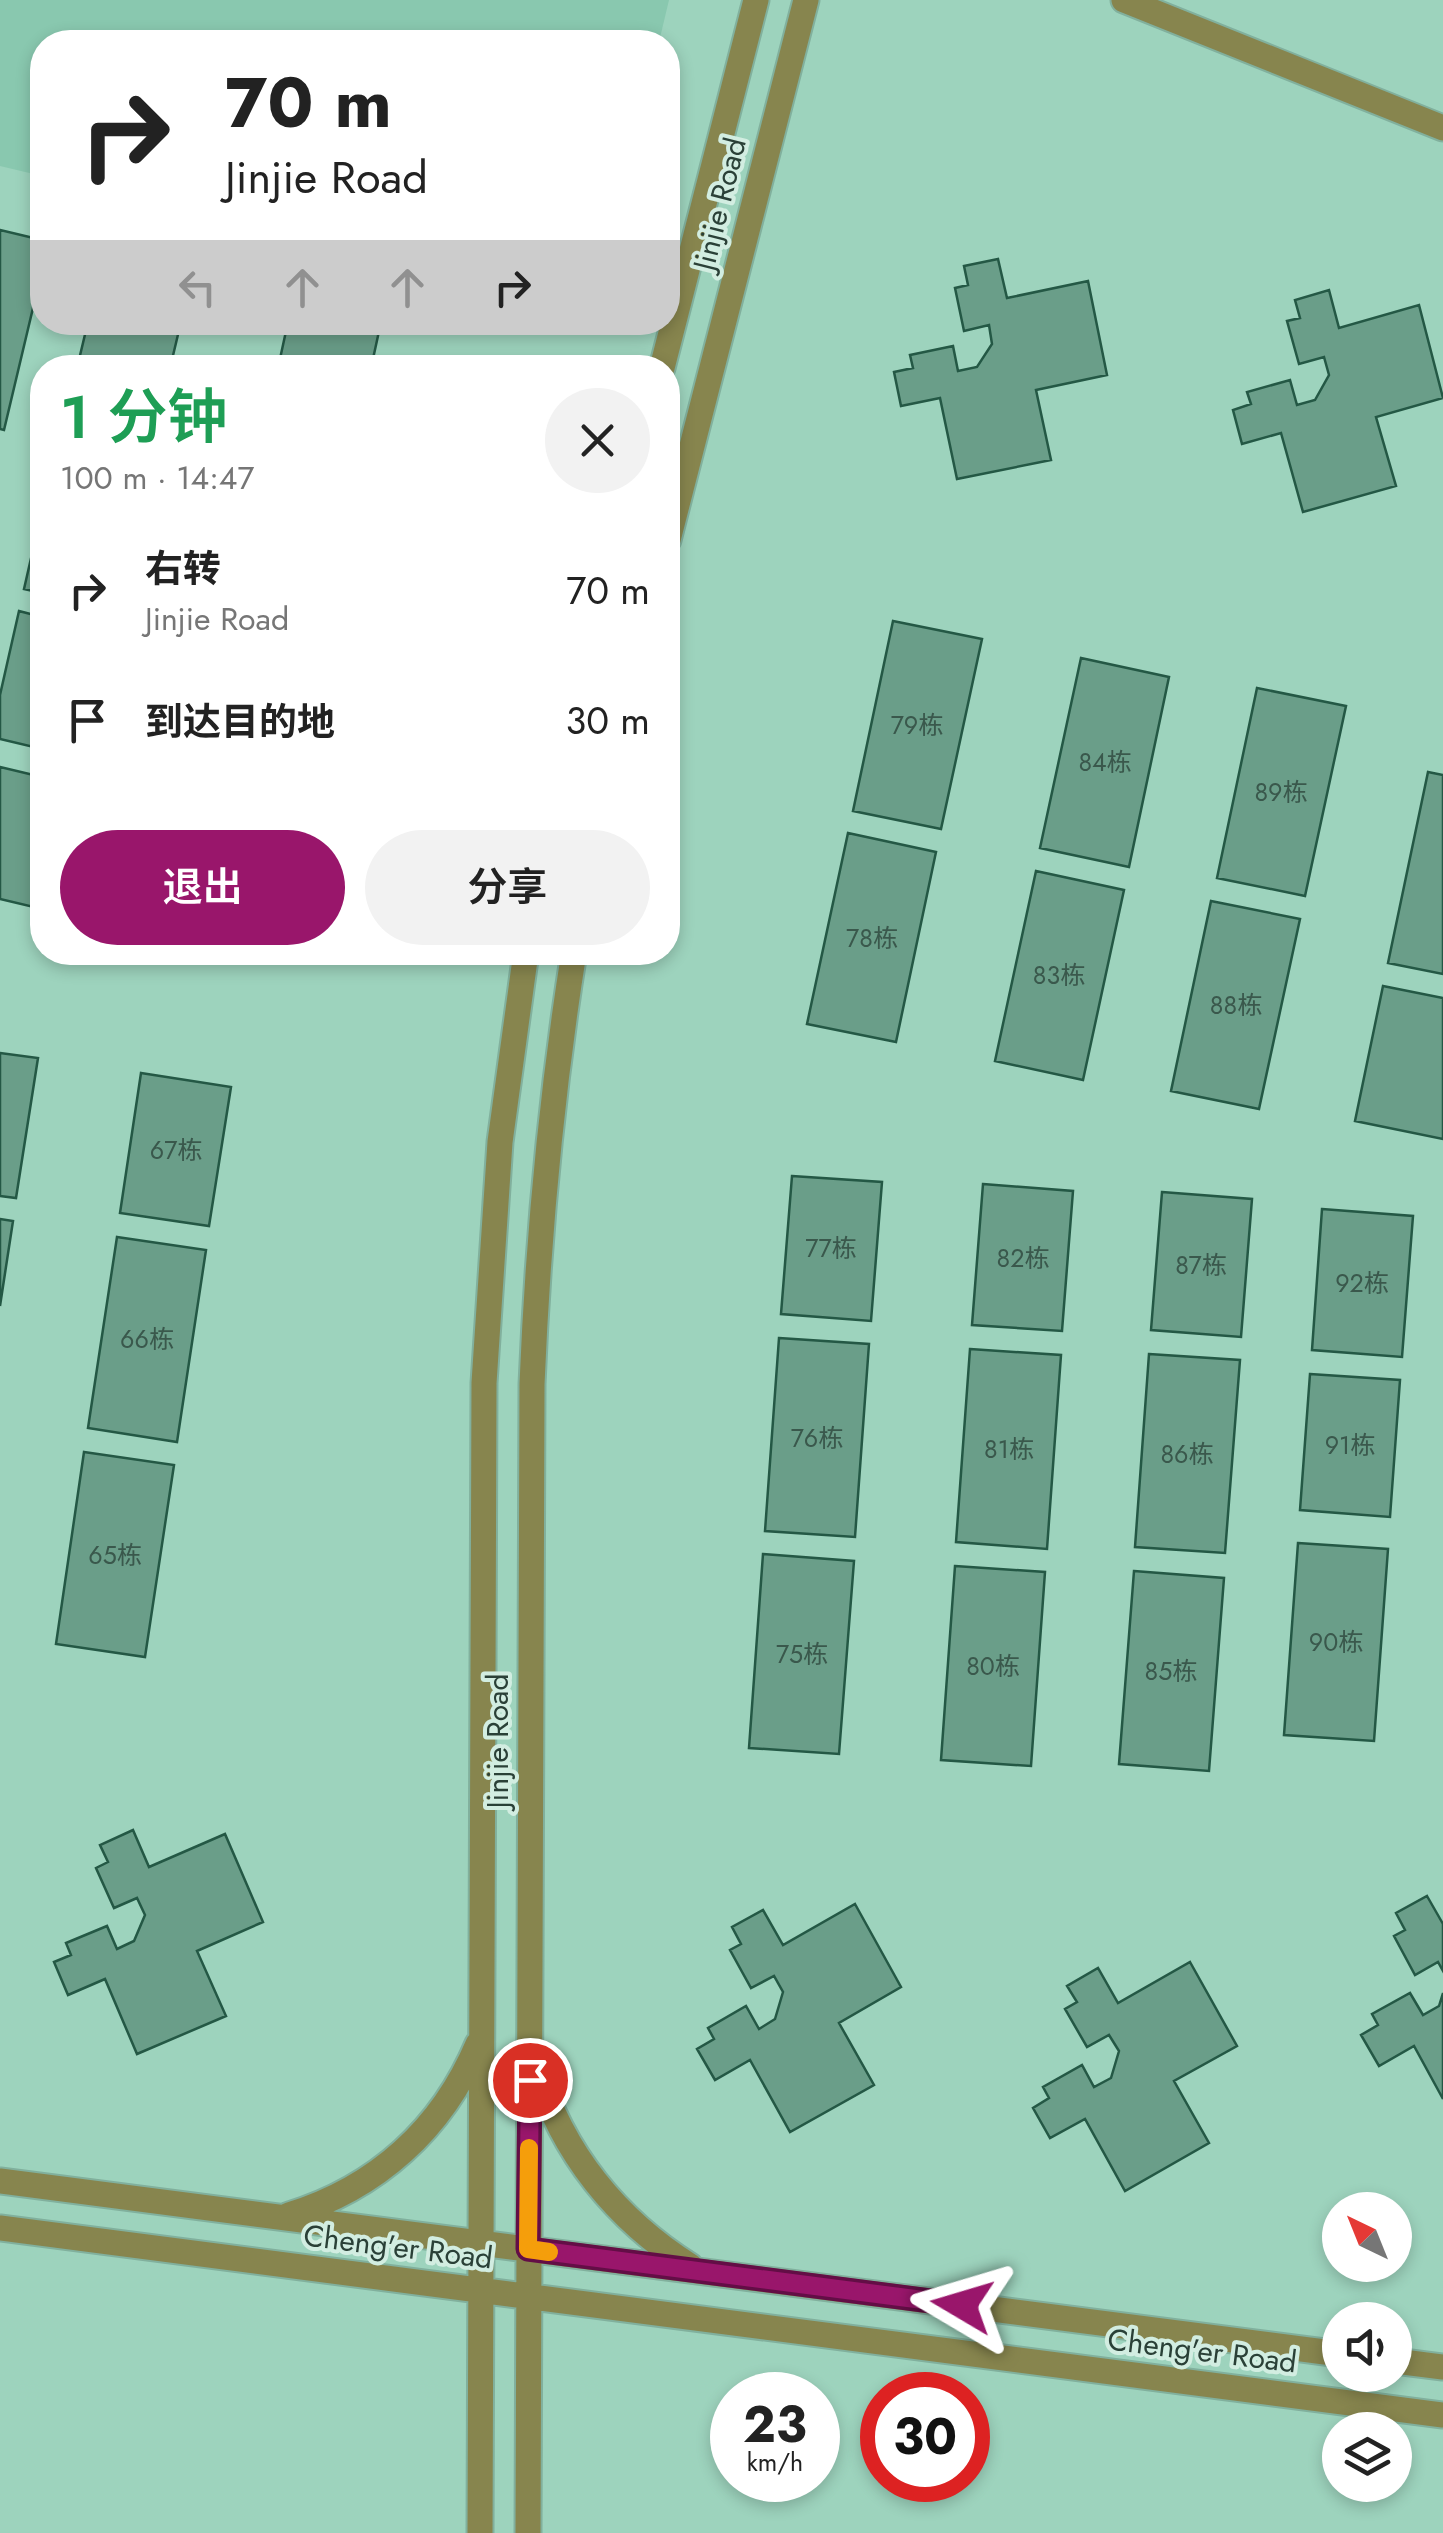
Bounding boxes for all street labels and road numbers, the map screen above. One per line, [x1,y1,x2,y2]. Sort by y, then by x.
street label: Jinjie Road [681,133,757,279]
street label: Jinjie Road [476,1673,519,1813]
street label: Cheng'er Road [301,2214,495,2279]
street label: Cheng'er Road [1105,2318,1299,2383]

